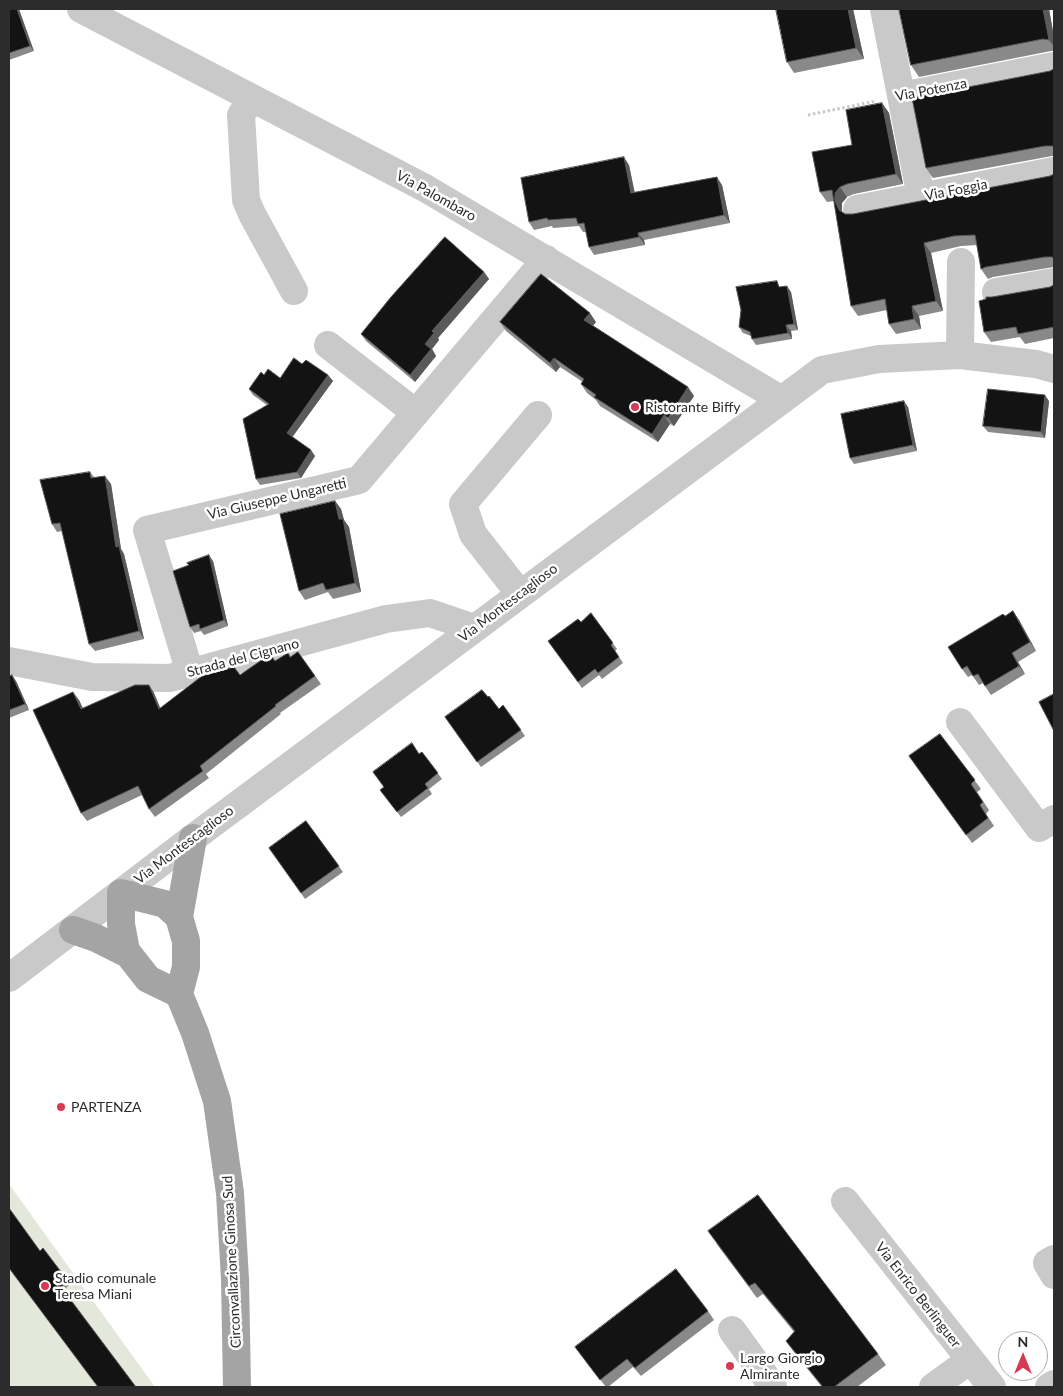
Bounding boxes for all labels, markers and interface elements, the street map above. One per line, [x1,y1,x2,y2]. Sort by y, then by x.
street label: Via Potenza [894,75,968,105]
street label: Via Palombaro [393,167,479,225]
street label: Via Foggia [923,176,989,204]
place label: Ristorante Biffy [645,399,740,415]
marker: Ristorante Biffy [629,401,641,413]
street label: Via Giuseppe Ungaretti [206,475,348,523]
street label: Via Montescaglioso [455,560,561,646]
street label: Strada del Cignano [185,635,301,681]
street label: Via Montescaglioso [131,802,237,888]
place label: PARTENZA [71,1099,142,1115]
marker: PARTENZA [55,1101,67,1113]
street label: Circonvallazione Ginosa Sud [219,1175,245,1349]
street label: Via Enrico Berlinguer [872,1239,964,1351]
place label: Stadio comunale Teresa Miani [55,1270,156,1302]
marker: Stadio comunale Teresa Miani [39,1280,51,1292]
north arrow [998,1331,1048,1381]
text: N [1018,1333,1028,1350]
place label: Largo Giorgio Almirante [740,1350,823,1382]
marker: Largo Giorgio Almirante [724,1360,736,1372]

